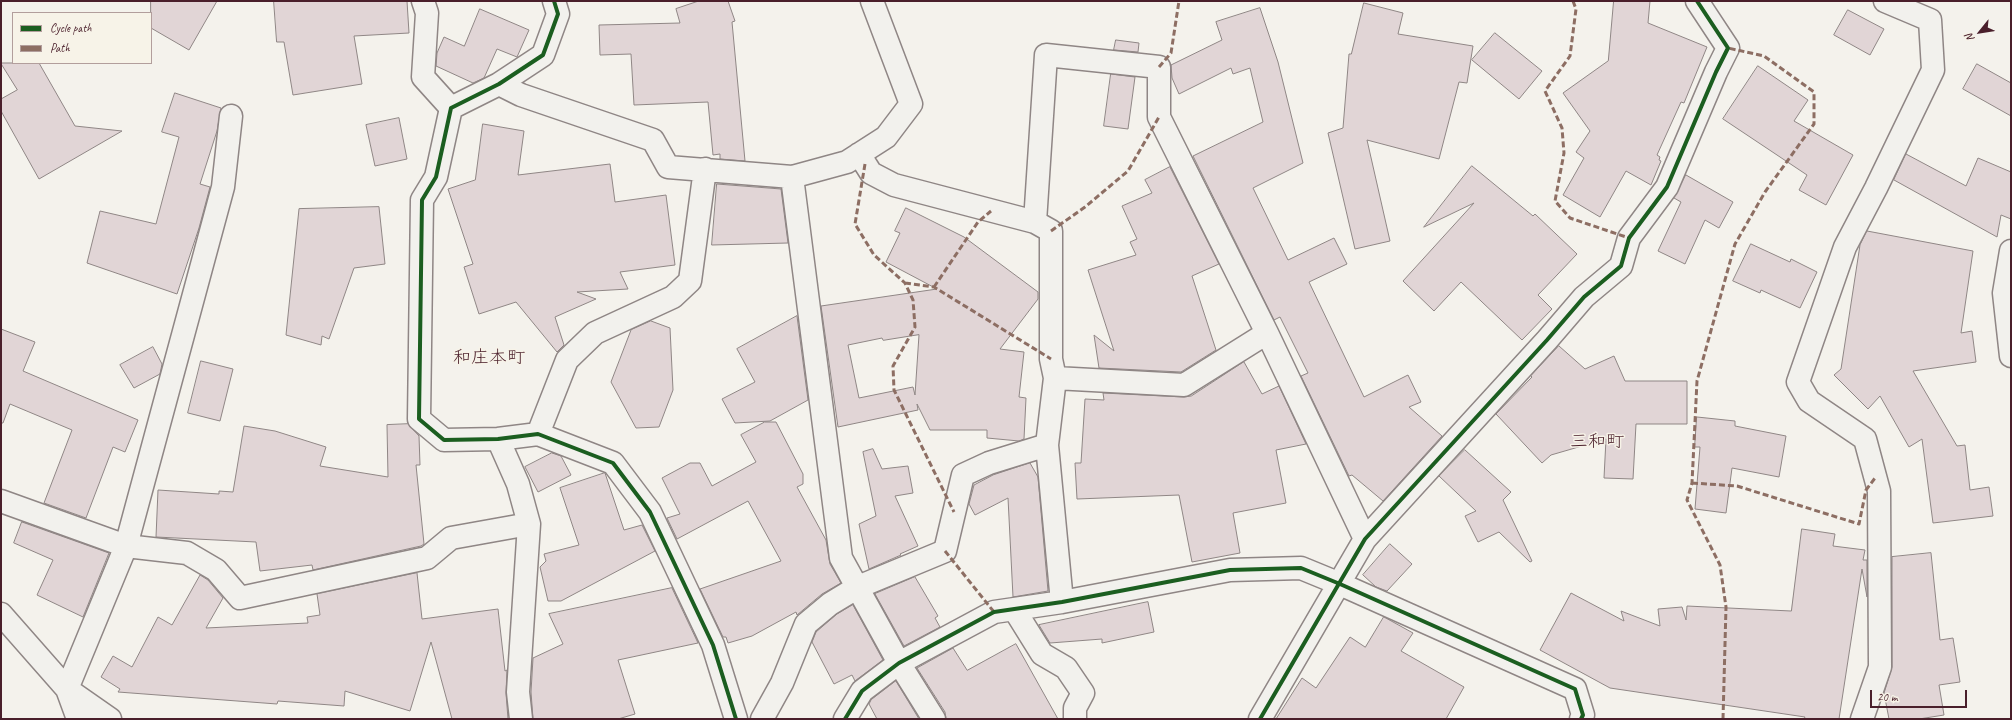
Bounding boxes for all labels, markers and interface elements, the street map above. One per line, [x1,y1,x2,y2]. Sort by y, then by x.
legend [12,12,152,64]
north arrow [1960,12,2000,52]
text: Cycle path [50,20,92,36]
text: N [1962,32,1977,44]
text: Path [50,40,70,56]
district label: 和庄本町 [453,347,525,369]
district label: 三和町 [1570,431,1624,453]
scale bar [1872,682,1969,708]
text: 20 m [1877,689,1897,705]

